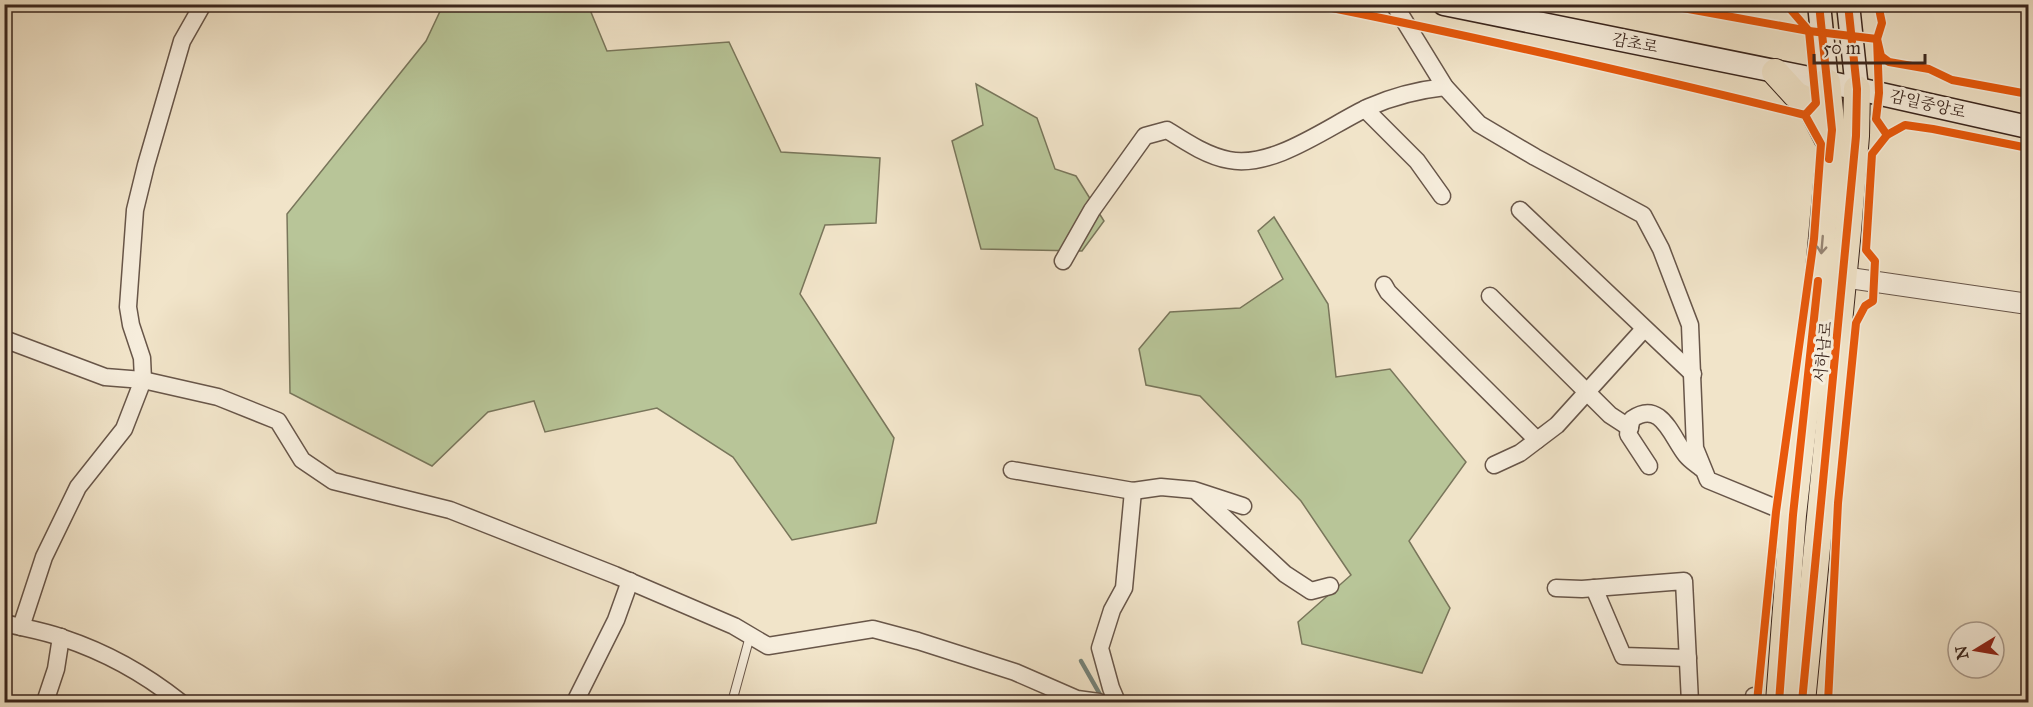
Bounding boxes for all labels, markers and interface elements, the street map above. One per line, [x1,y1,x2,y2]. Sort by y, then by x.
scale bar [1814,27,1925,65]
street label: 감초로 [1610,29,1660,57]
text: 50 m [1823,37,1861,59]
street label: 감일중앙로 [1888,86,1968,122]
one-way arrow [1816,235,1827,255]
street label: 서하남로 [1810,320,1836,384]
north arrow [1946,620,2006,680]
text: N [1951,644,1972,661]

